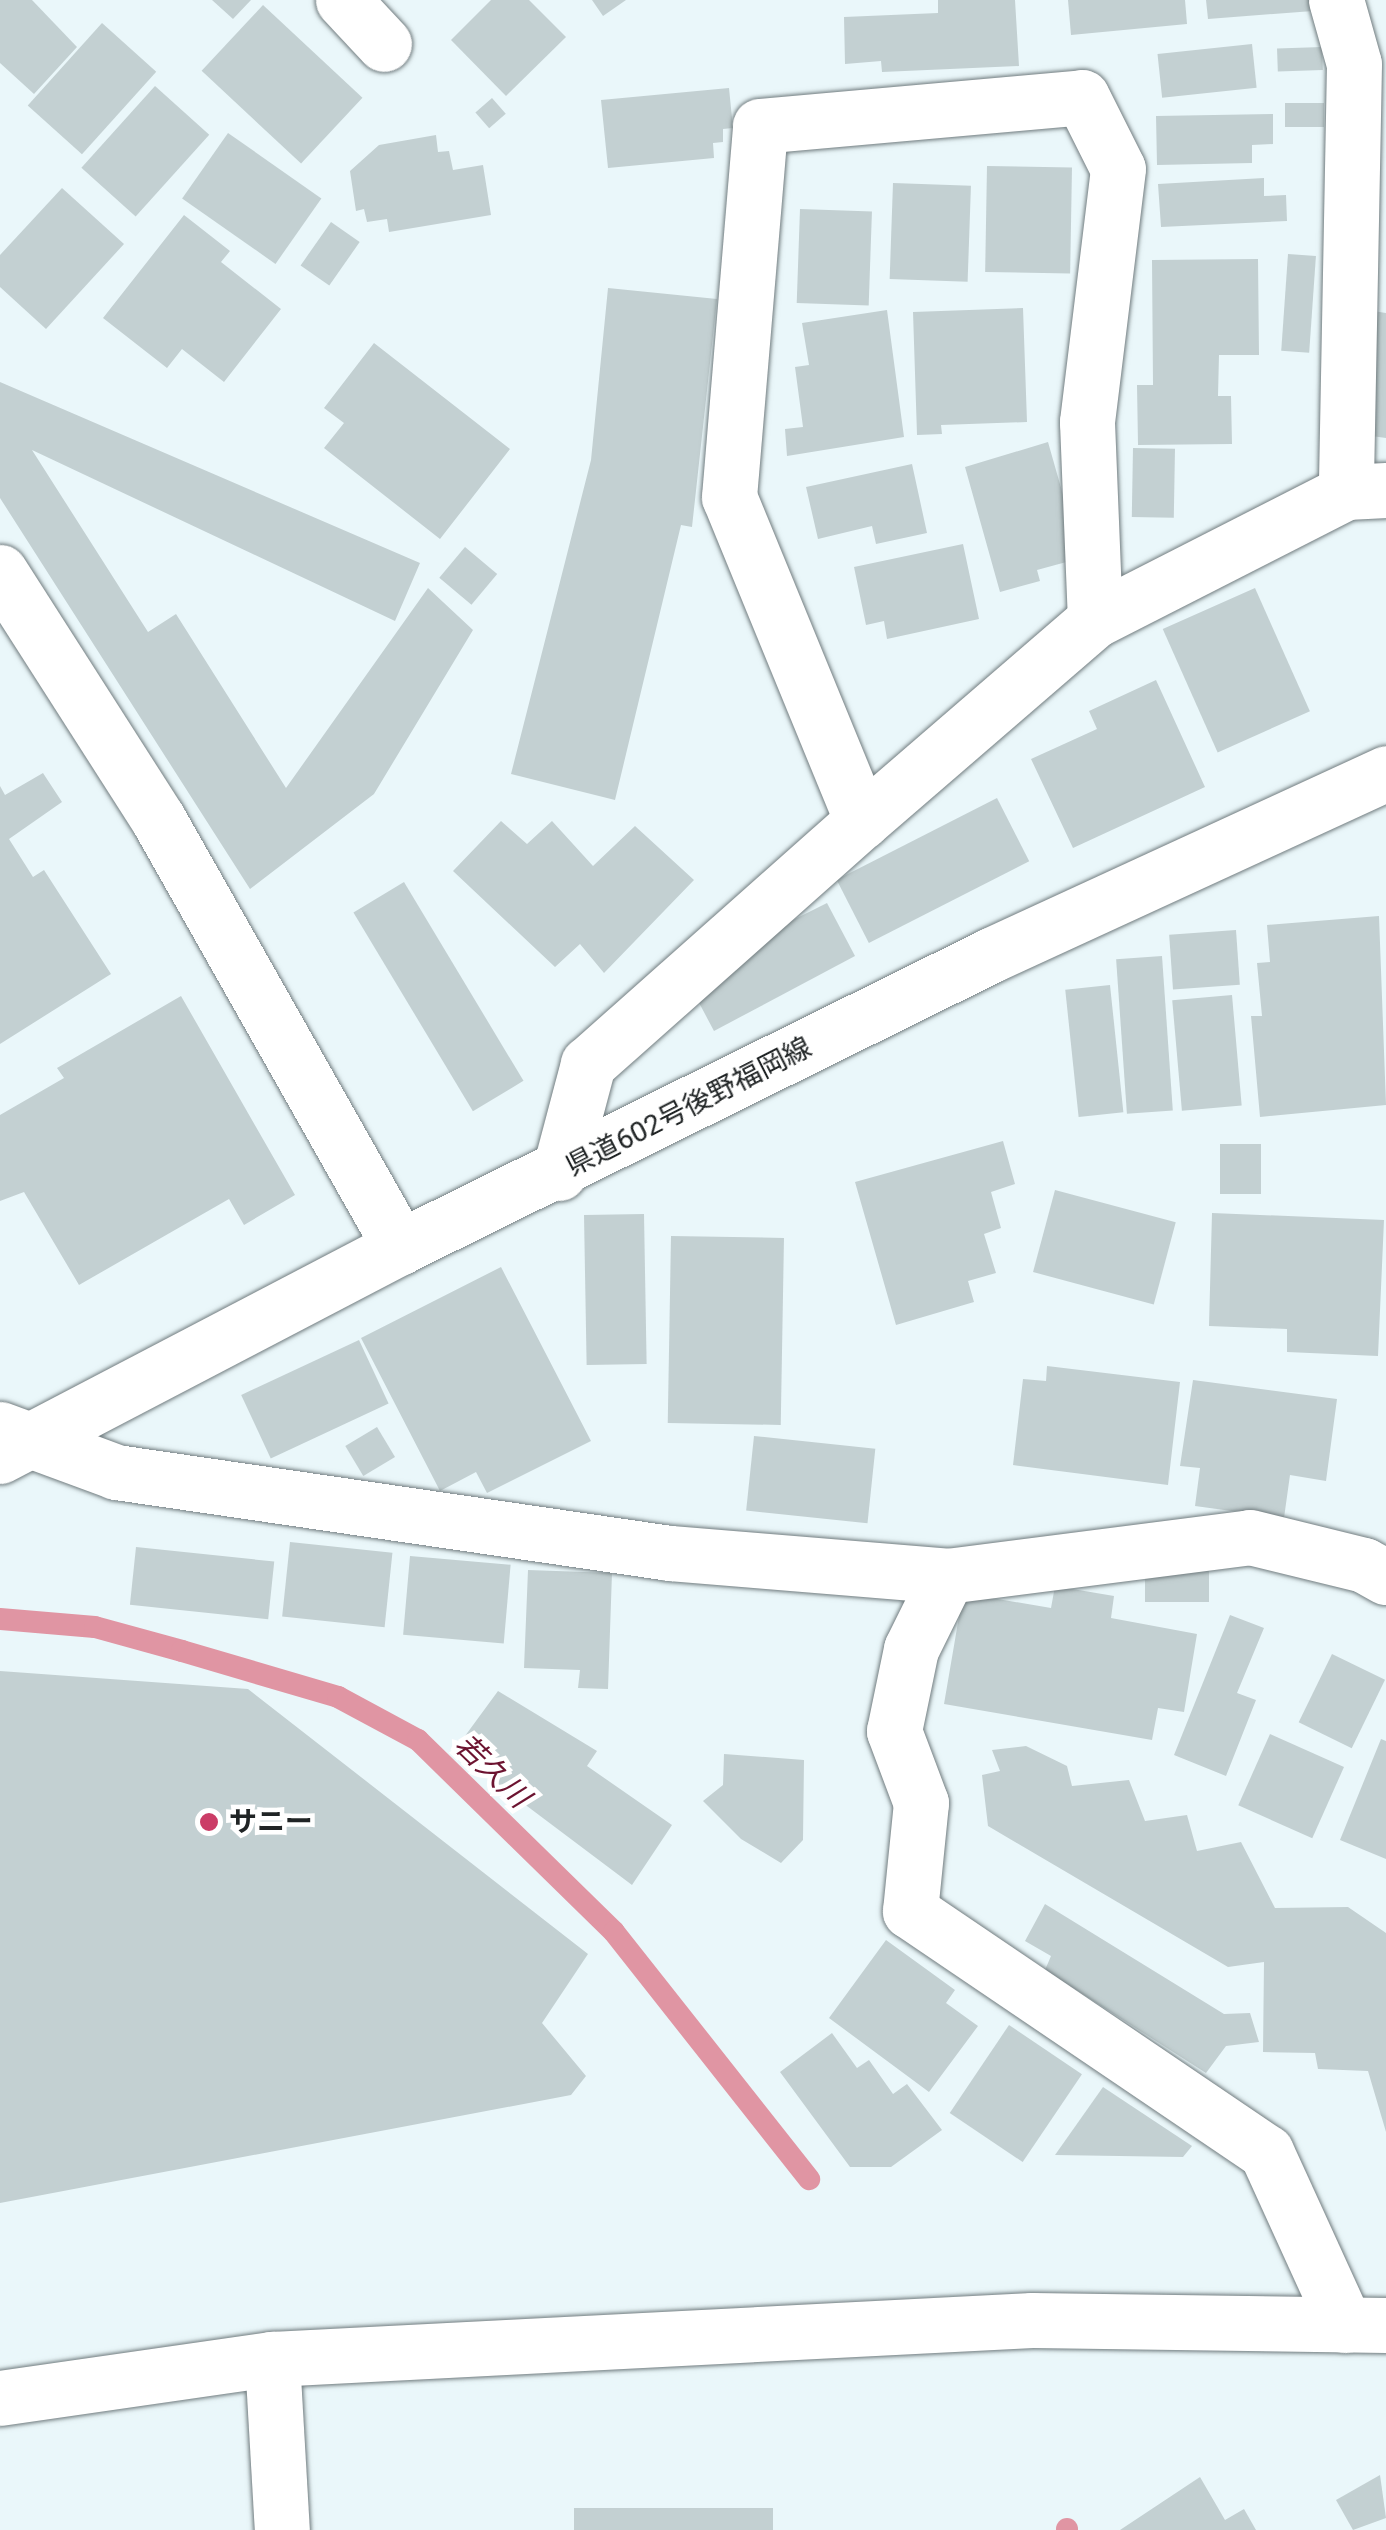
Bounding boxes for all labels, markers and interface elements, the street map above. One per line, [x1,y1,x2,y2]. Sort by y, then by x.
street label: 県道602号後野福岡線 [561,1030,817,1184]
water label: 若久川 [447,1727,537,1815]
place label: サニー [229,1805,313,1839]
marker: サニー [198,1811,220,1833]

